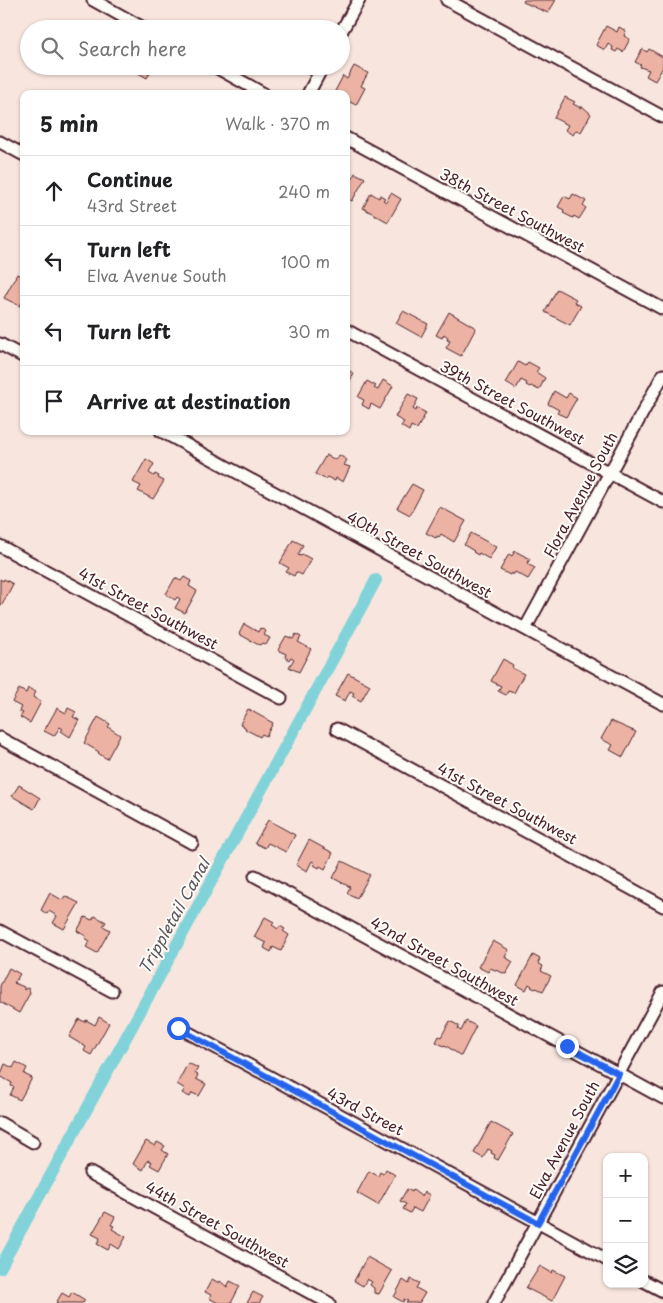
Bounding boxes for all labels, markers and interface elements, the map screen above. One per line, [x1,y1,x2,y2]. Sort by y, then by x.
search box [20,20,350,75]
icon: search [38,34,66,62]
text: Search here [78,34,187,62]
text: 5 min [40,107,98,139]
text: Walk · 370 m [225,111,330,135]
street label: 38th Street Southwest [436,162,590,258]
text: Continue [87,165,173,193]
icon: ahead [40,177,68,205]
text: 240 m [278,179,330,203]
text: 43rd Street [87,193,177,217]
text: Turn left [87,235,171,263]
icon: left [40,247,68,275]
text: 100 m [281,249,330,273]
text: Elva Avenue South [87,263,227,287]
icon: left [40,317,68,345]
text: Turn left [87,317,171,345]
text: 30 m [288,319,330,343]
street label: 39th Street Southwest [436,354,589,450]
icon: arrive [40,387,68,415]
text: Arrive at destination [87,387,291,415]
street label: Flora Avenue South [537,427,623,561]
street label: 40th Street Southwest [343,504,496,603]
street label: 41st Street Southwest [75,561,223,654]
street label: 41st Street Southwest [434,756,582,849]
water label: Trippletail Canal [131,851,216,978]
street label: 42nd Street Southwest [366,910,523,1011]
route start [167,1017,190,1040]
route end [556,1035,579,1058]
street label: Elva Avenue South [523,1076,605,1202]
street label: 43rd Street [323,1081,408,1141]
map controls [603,1153,648,1288]
button: + [603,1153,648,1198]
street label: 44th Street Southwest [142,1175,294,1273]
button: − [603,1198,648,1243]
button: layers [603,1243,648,1288]

